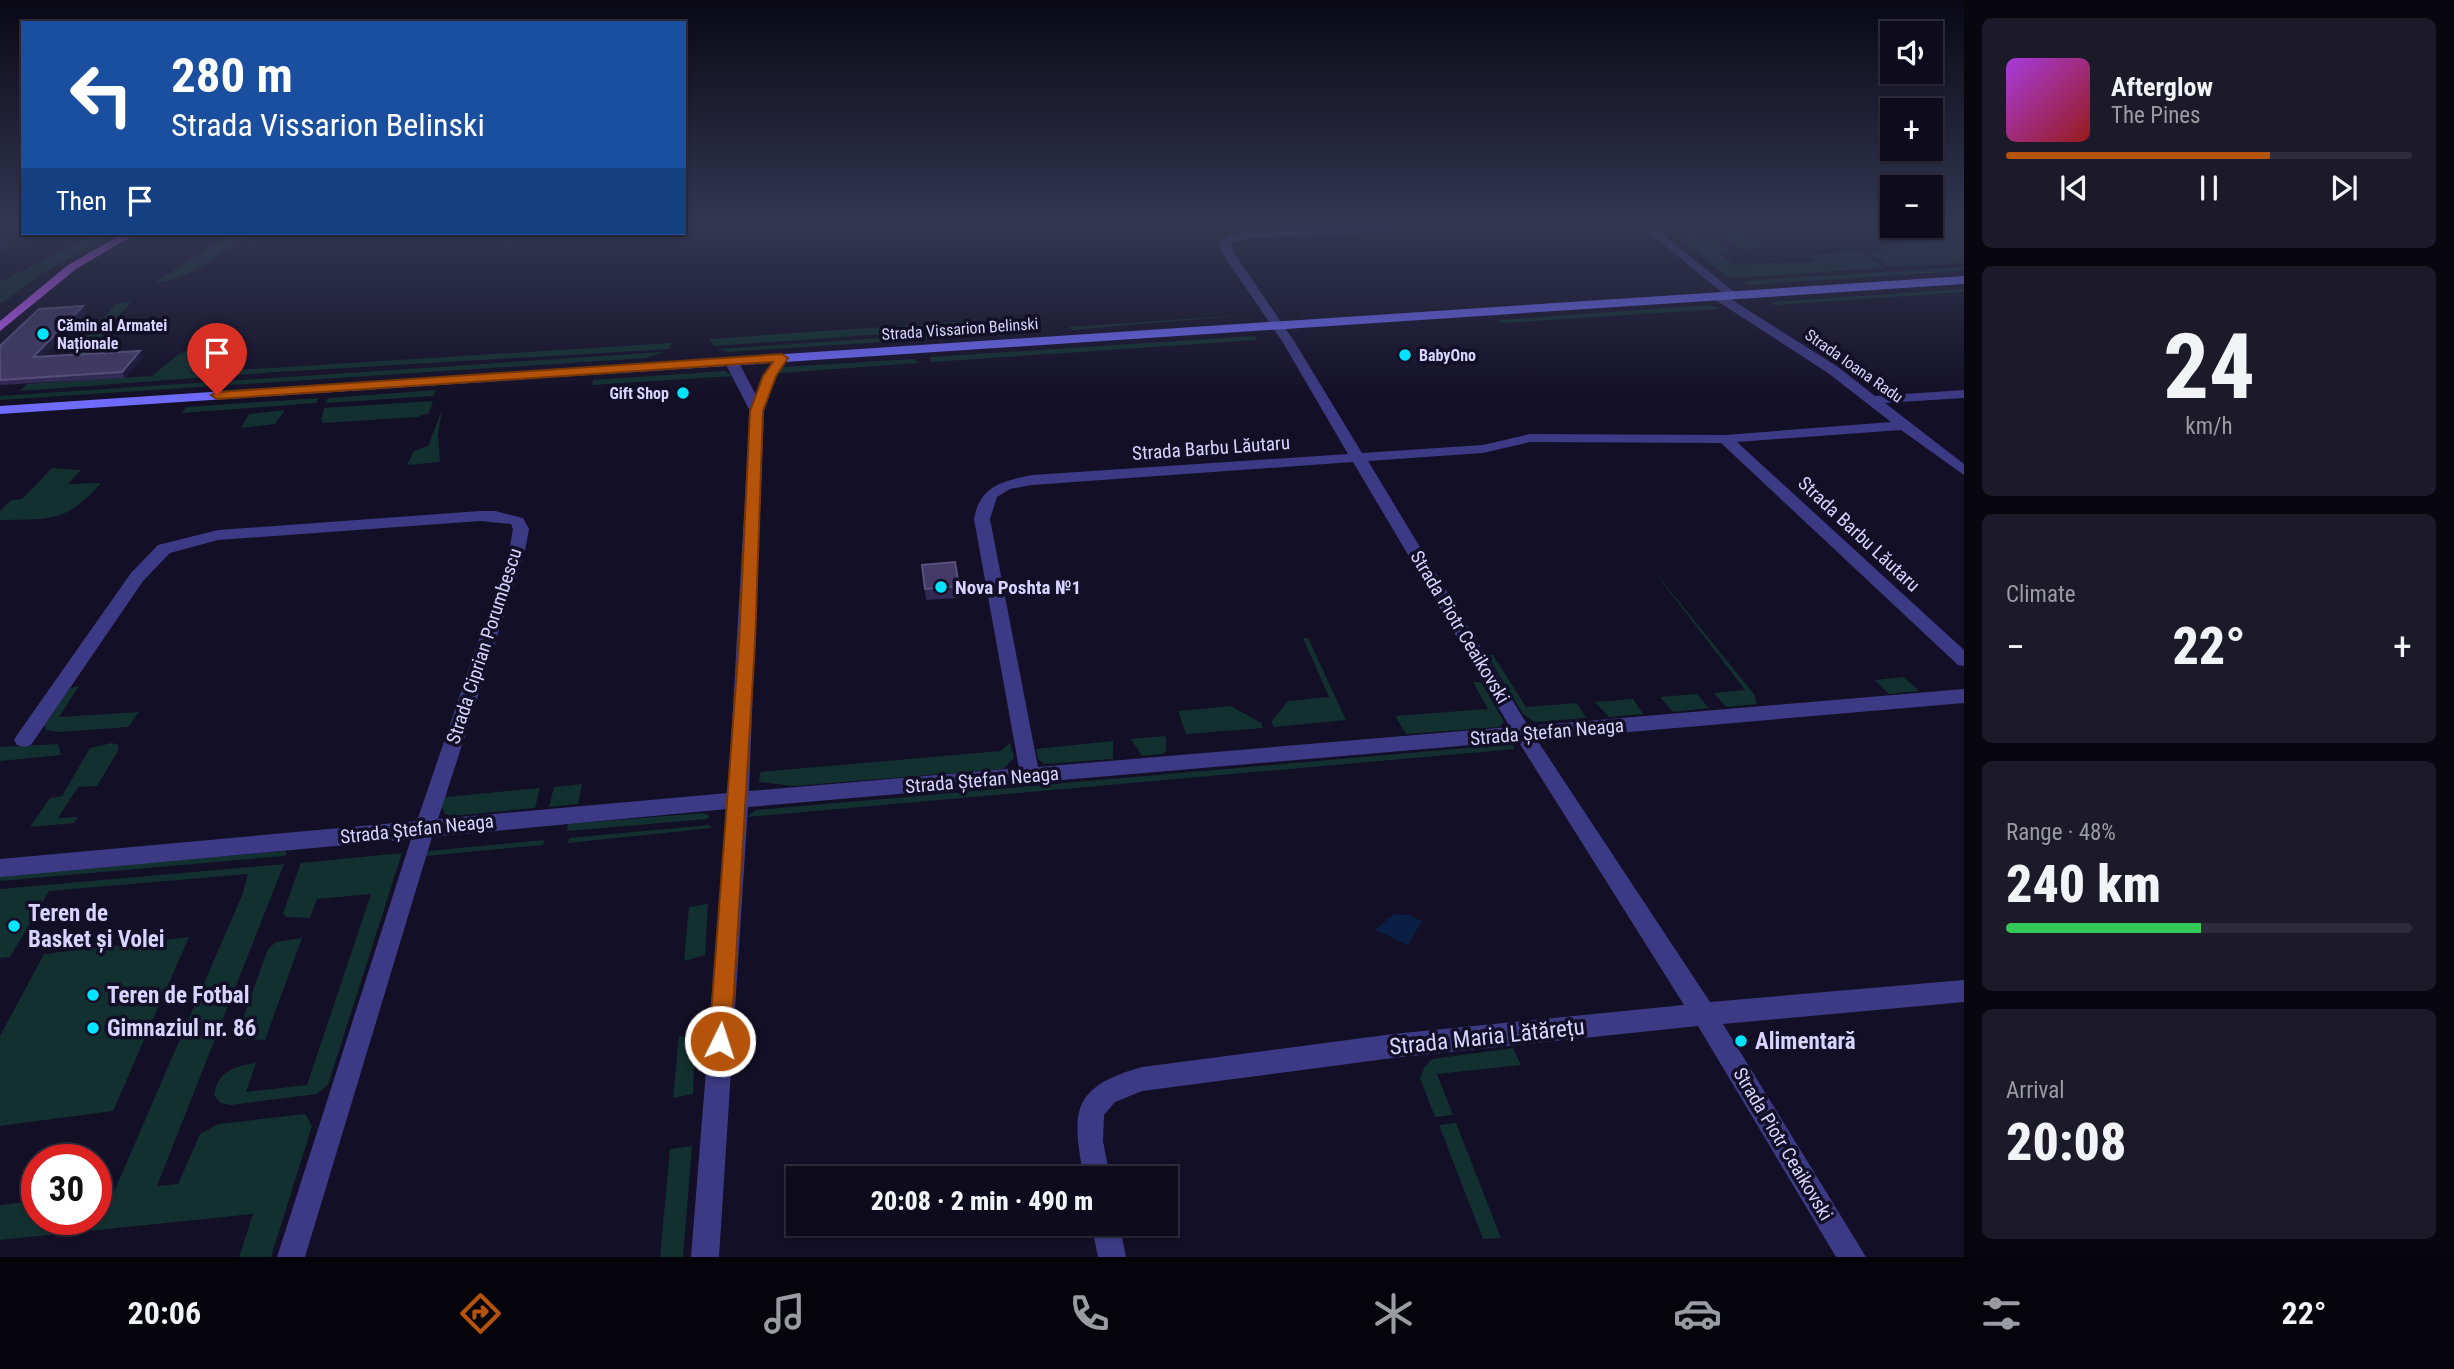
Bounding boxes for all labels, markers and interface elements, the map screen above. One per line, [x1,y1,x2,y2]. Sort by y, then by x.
map controls [1880,21,1943,238]
button: sound [1880,21,1943,84]
text: 280 m [171,47,293,104]
icon: left [56,49,147,140]
text: Afterglow [2111,72,2213,102]
button: + [1880,98,1943,161]
text: The Pines [2111,102,2201,129]
text: Strada Vissarion Belinski [171,106,485,144]
icon: previous [2055,169,2093,207]
icon: pause [2190,169,2228,207]
icon: next [2325,169,2363,207]
button: − [1880,175,1943,238]
icon: arrive [121,182,159,220]
text: Then [56,186,107,216]
street label: Strada Vissarion Belinski [881,314,1039,344]
text: 24 [2163,314,2255,420]
place label: Cămin al Armatei Naționale [57,316,167,353]
pin [187,323,247,395]
street label: Strada Ioana Radu [1801,325,1907,407]
marker: Cămin al Armatei Naționale [35,326,51,342]
icon: arrive [198,334,236,372]
place label: BabyOno [1419,346,1476,365]
marker: BabyOno [1397,347,1413,363]
place label: Gift Shop [609,384,669,403]
marker: Gift Shop [675,385,691,401]
text: km/h [2185,413,2233,440]
street label: Strada Barbu Lăutaru [1131,431,1291,465]
street label: Strada Barbu Lăutaru [1793,472,1925,596]
street label: Strada Ciprian Porumbescu [441,545,527,747]
street label: Strada Piotr Ceaikovski [1405,547,1515,707]
place label: Nova Poshta №1 [955,576,1081,599]
marker: Nova Poshta №1 [933,579,949,595]
text: Climate [2006,581,2076,608]
text: 22° [2172,616,2246,677]
text: − [2006,625,2025,669]
text: + [2393,625,2412,669]
street label: Strada Ștefan Neaga [1469,714,1625,750]
street label: Strada Ștefan Neaga [904,762,1060,798]
street label: Strada Ștefan Neaga [339,810,495,848]
text: Range · 48% [2006,819,2116,846]
text: 240 km [2006,854,2161,915]
place label: Teren de Basket și Volei [28,900,165,953]
marker: Teren de Basket și Volei [6,918,22,934]
place label: Teren de Fotbal [107,982,249,1009]
marker: Teren de Fotbal [85,987,101,1003]
position arrow [683,1004,757,1078]
street label: Strada Maria Lătărețu [1388,1013,1586,1061]
place label: Gimnaziul nr. 86 [107,1015,256,1042]
marker: Gimnaziul nr. 86 [85,1020,101,1036]
place label: Alimentară [1755,1028,1856,1055]
marker: Alimentară [1733,1033,1749,1049]
street label: Strada Piotr Ceaikovski [1728,1064,1838,1224]
text: Arrival [2006,1077,2065,1104]
text: 20:08 [2006,1112,2126,1173]
speed limit sign: 30 [21,1144,112,1235]
text: 20:08 · 2 min · 490 m [871,1186,1093,1216]
icon: directions [456,1289,505,1338]
icon: music [760,1289,809,1338]
icon: phone [1065,1289,1114,1338]
icon: climate [1369,1289,1418,1338]
icon: car [1673,1289,1722,1338]
icon: filters [1977,1289,2026,1338]
text: 20:06 [128,1294,201,1332]
text: 22° [2282,1294,2326,1332]

